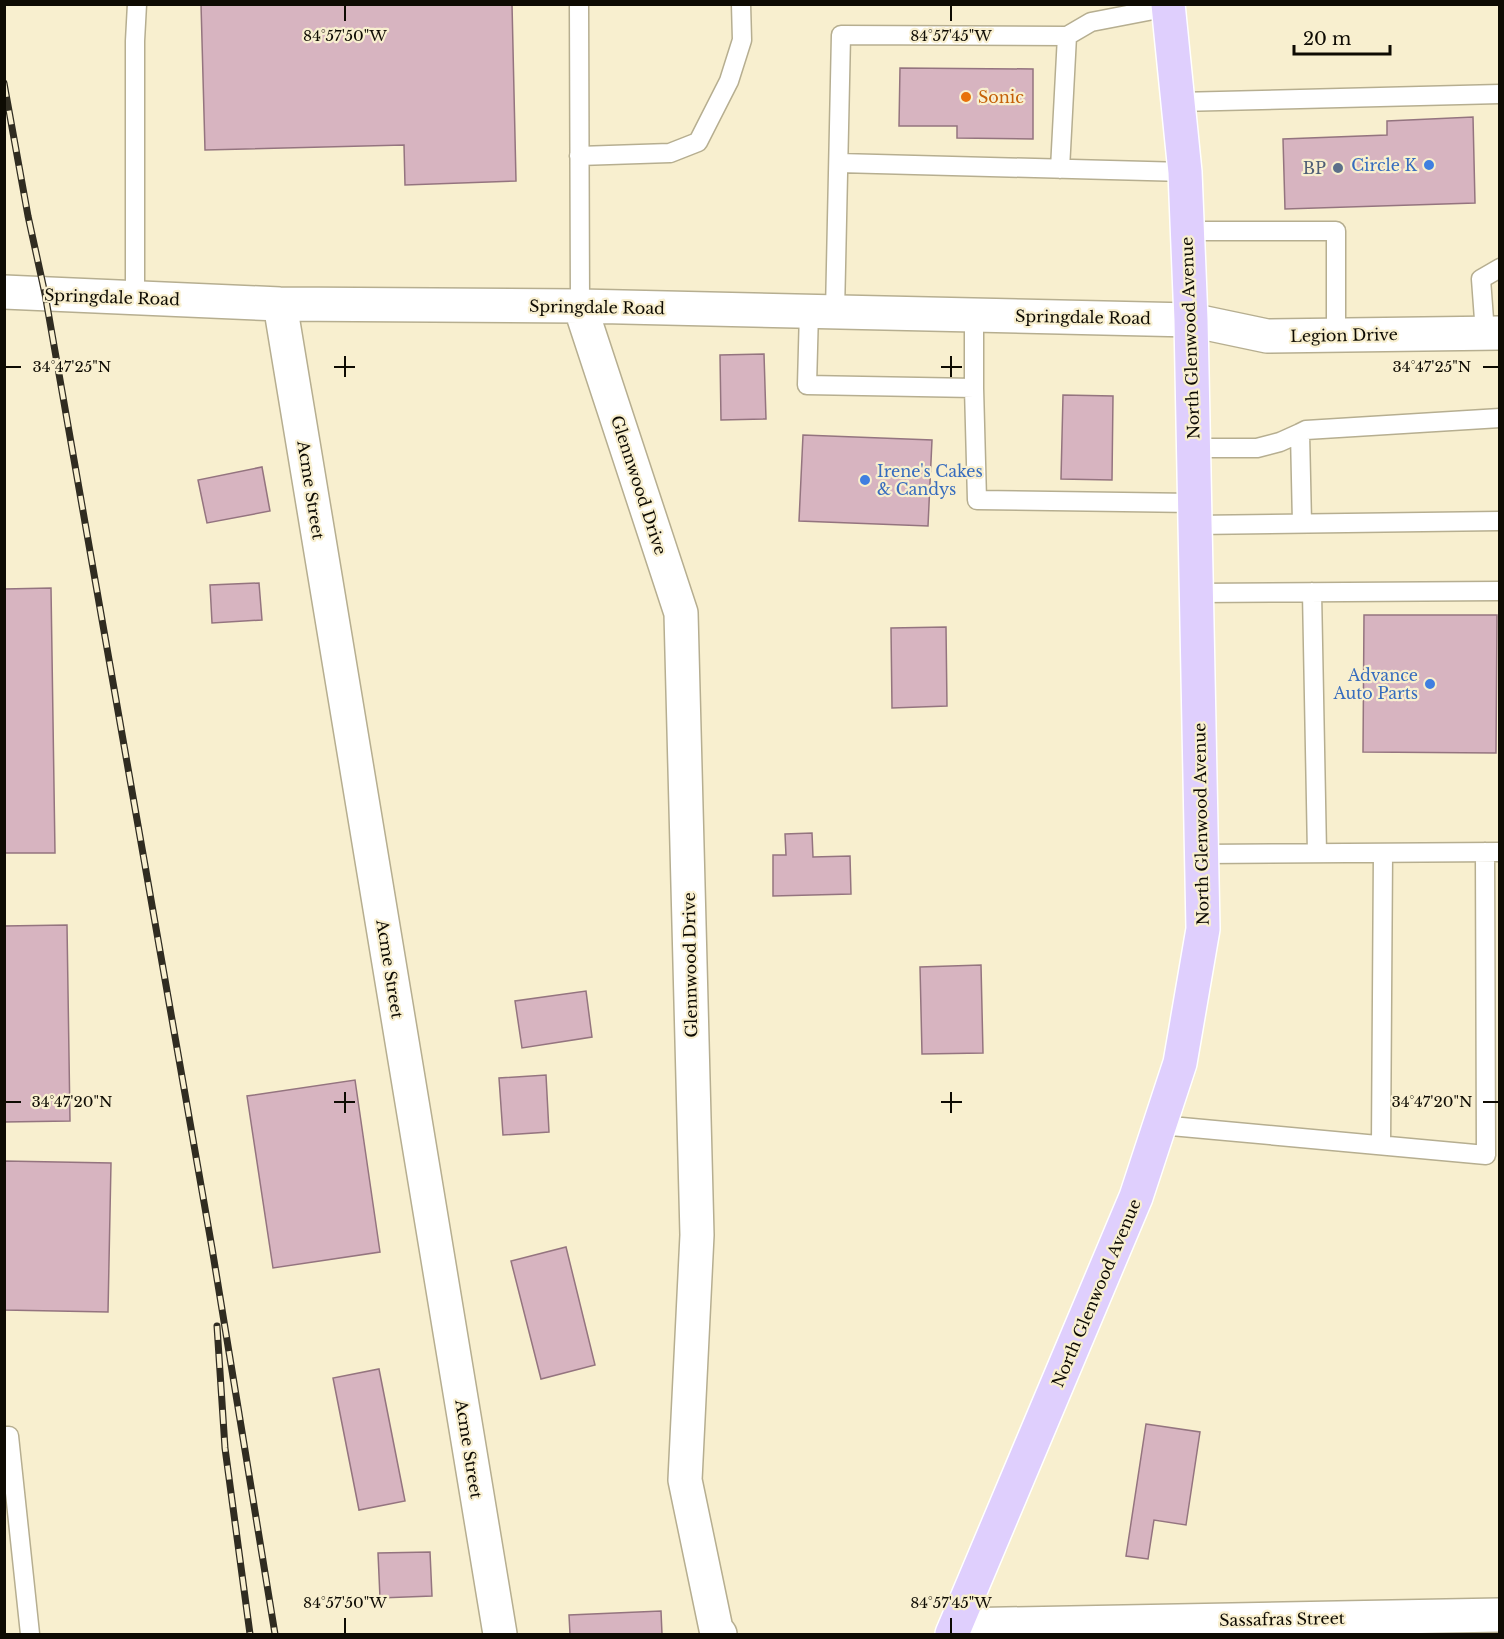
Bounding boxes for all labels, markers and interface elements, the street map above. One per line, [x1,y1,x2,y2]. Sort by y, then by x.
scale bar [1294,18,1390,56]
text: 84°57'50"W [303,26,387,45]
text: 84°57'45"W [910,26,992,45]
text: 20 m [1303,28,1351,50]
place label: Sonic [978,87,1024,107]
marker: Sonic [959,90,973,104]
place label: Circle K [1351,155,1418,175]
place label: BP [1303,158,1326,178]
marker: Circle K [1422,158,1436,172]
marker: BP [1331,161,1345,175]
street label: North Glenwood Avenue [1176,236,1204,440]
street label: Springdale Road [44,285,180,309]
street label: Springdale Road [529,296,665,318]
street label: Springdale Road [1015,306,1151,328]
street label: Legion Drive [1290,324,1398,346]
text: 34°47'25"N [33,357,111,376]
text: 34°47'25"N [1393,357,1471,376]
street label: Glennwood Drive [607,413,671,557]
street label: Acme Street [293,438,329,541]
place label: Irene's Cakes & Candys [877,461,983,499]
marker: Irene's Cakes & Candys [858,473,872,487]
place label: Advance Auto Parts [1332,665,1418,703]
marker: Advance Auto Parts [1423,677,1437,691]
street label: North Glenwood Avenue [1189,723,1213,925]
street label: Glennwood Drive [679,892,701,1038]
street label: Acme Street [372,917,408,1020]
text: 34°47'20"N [32,1092,112,1111]
text: 34°47'20"N [1392,1092,1472,1111]
street label: North Glenwood Avenue [1047,1196,1145,1390]
street label: Acme Street [451,1397,487,1500]
text: 84°57'50"W [303,1593,387,1612]
text: 84°57'45"W [910,1593,992,1612]
street label: Sassafras Street [1219,1608,1345,1630]

